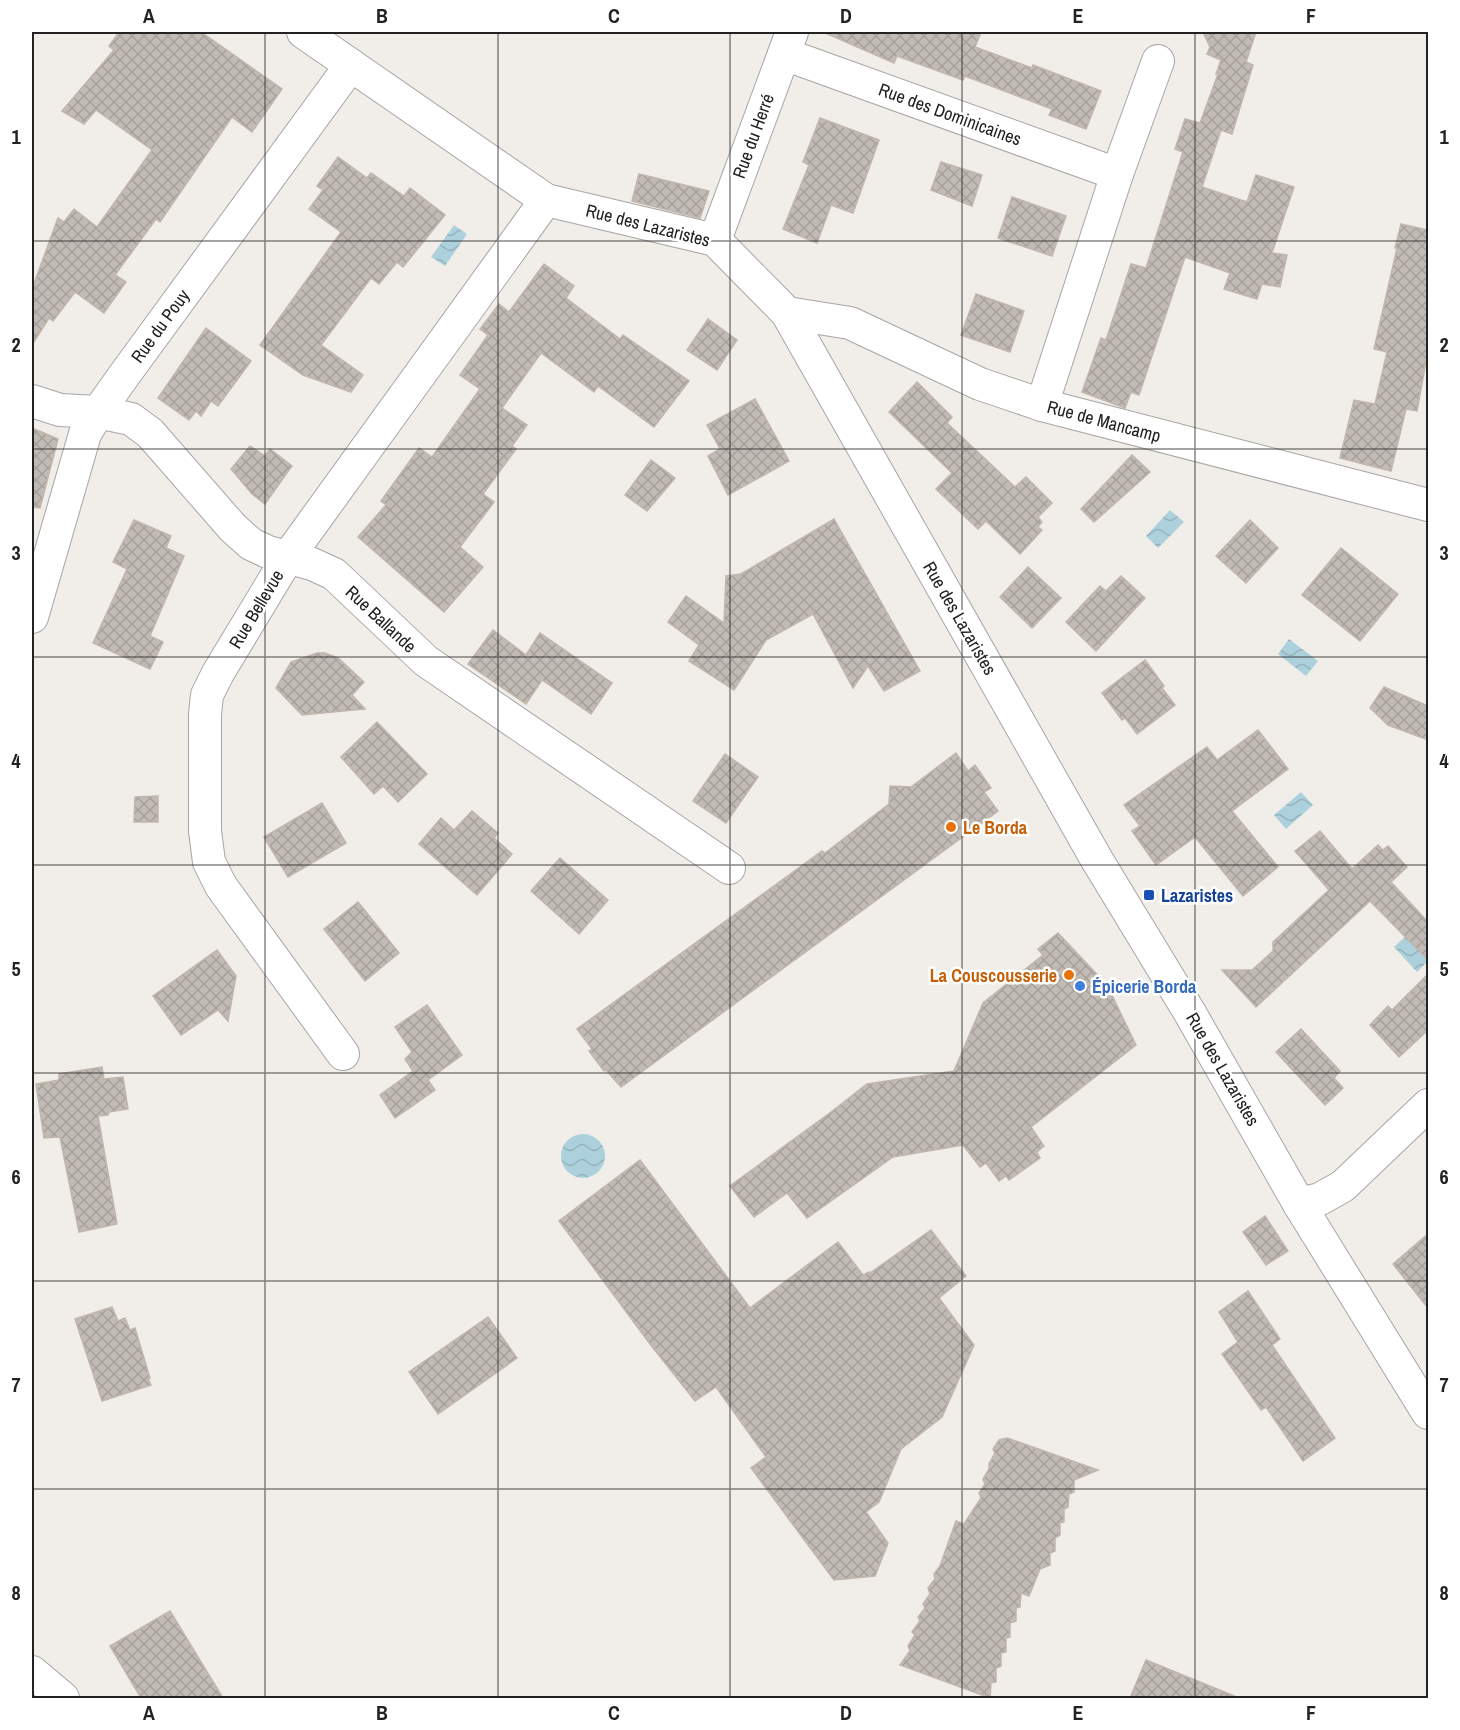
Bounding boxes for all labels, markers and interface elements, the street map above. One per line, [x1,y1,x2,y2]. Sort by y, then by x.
text: A [143,2,155,29]
text: B [376,2,388,29]
text: C [608,2,620,29]
text: D [840,2,852,29]
text: E [1073,2,1084,29]
text: F [1306,2,1316,29]
street label: Rue des Dominicaines [875,77,1025,151]
street label: Rue du Herré [726,90,780,182]
text: 1 [11,123,21,150]
text: 1 [1439,123,1449,150]
street label: Rue des Lazaristes [583,197,713,253]
street label: Rue du Pouy [125,284,196,368]
text: 2 [11,331,21,358]
text: 2 [1439,331,1449,358]
street label: Rue de Mancamp [1044,394,1164,448]
text: 3 [11,539,21,566]
text: 3 [1439,539,1449,566]
street label: Rue des Lazaristes [917,557,1003,679]
street label: Rue Bellevue [223,565,289,653]
street label: Rue Ballande [340,580,422,658]
text: 4 [11,747,21,774]
text: 4 [1439,747,1449,774]
place label: Le Borda [963,815,1028,840]
marker: Le Borda [944,820,958,834]
place label: Lazaristes [1161,883,1233,908]
marker: Lazaristes [1142,888,1156,902]
text: 5 [11,955,21,982]
text: 5 [1439,955,1449,982]
place label: La Couscousserie [930,963,1057,988]
marker: La Couscousserie [1062,968,1076,982]
place label: Épicerie Borda [1092,974,1197,999]
marker: Épicerie Borda [1073,979,1087,993]
street label: Rue des Lazaristes [1180,1008,1266,1130]
text: 6 [11,1163,21,1190]
text: 6 [1439,1163,1449,1190]
text: 7 [11,1371,21,1398]
text: 7 [1439,1371,1449,1398]
text: 8 [11,1579,21,1606]
text: 8 [1439,1579,1449,1606]
text: A [143,1699,155,1726]
text: B [376,1699,388,1726]
text: C [608,1699,620,1726]
text: D [840,1699,852,1726]
text: E [1073,1699,1084,1726]
text: F [1306,1699,1316,1726]

